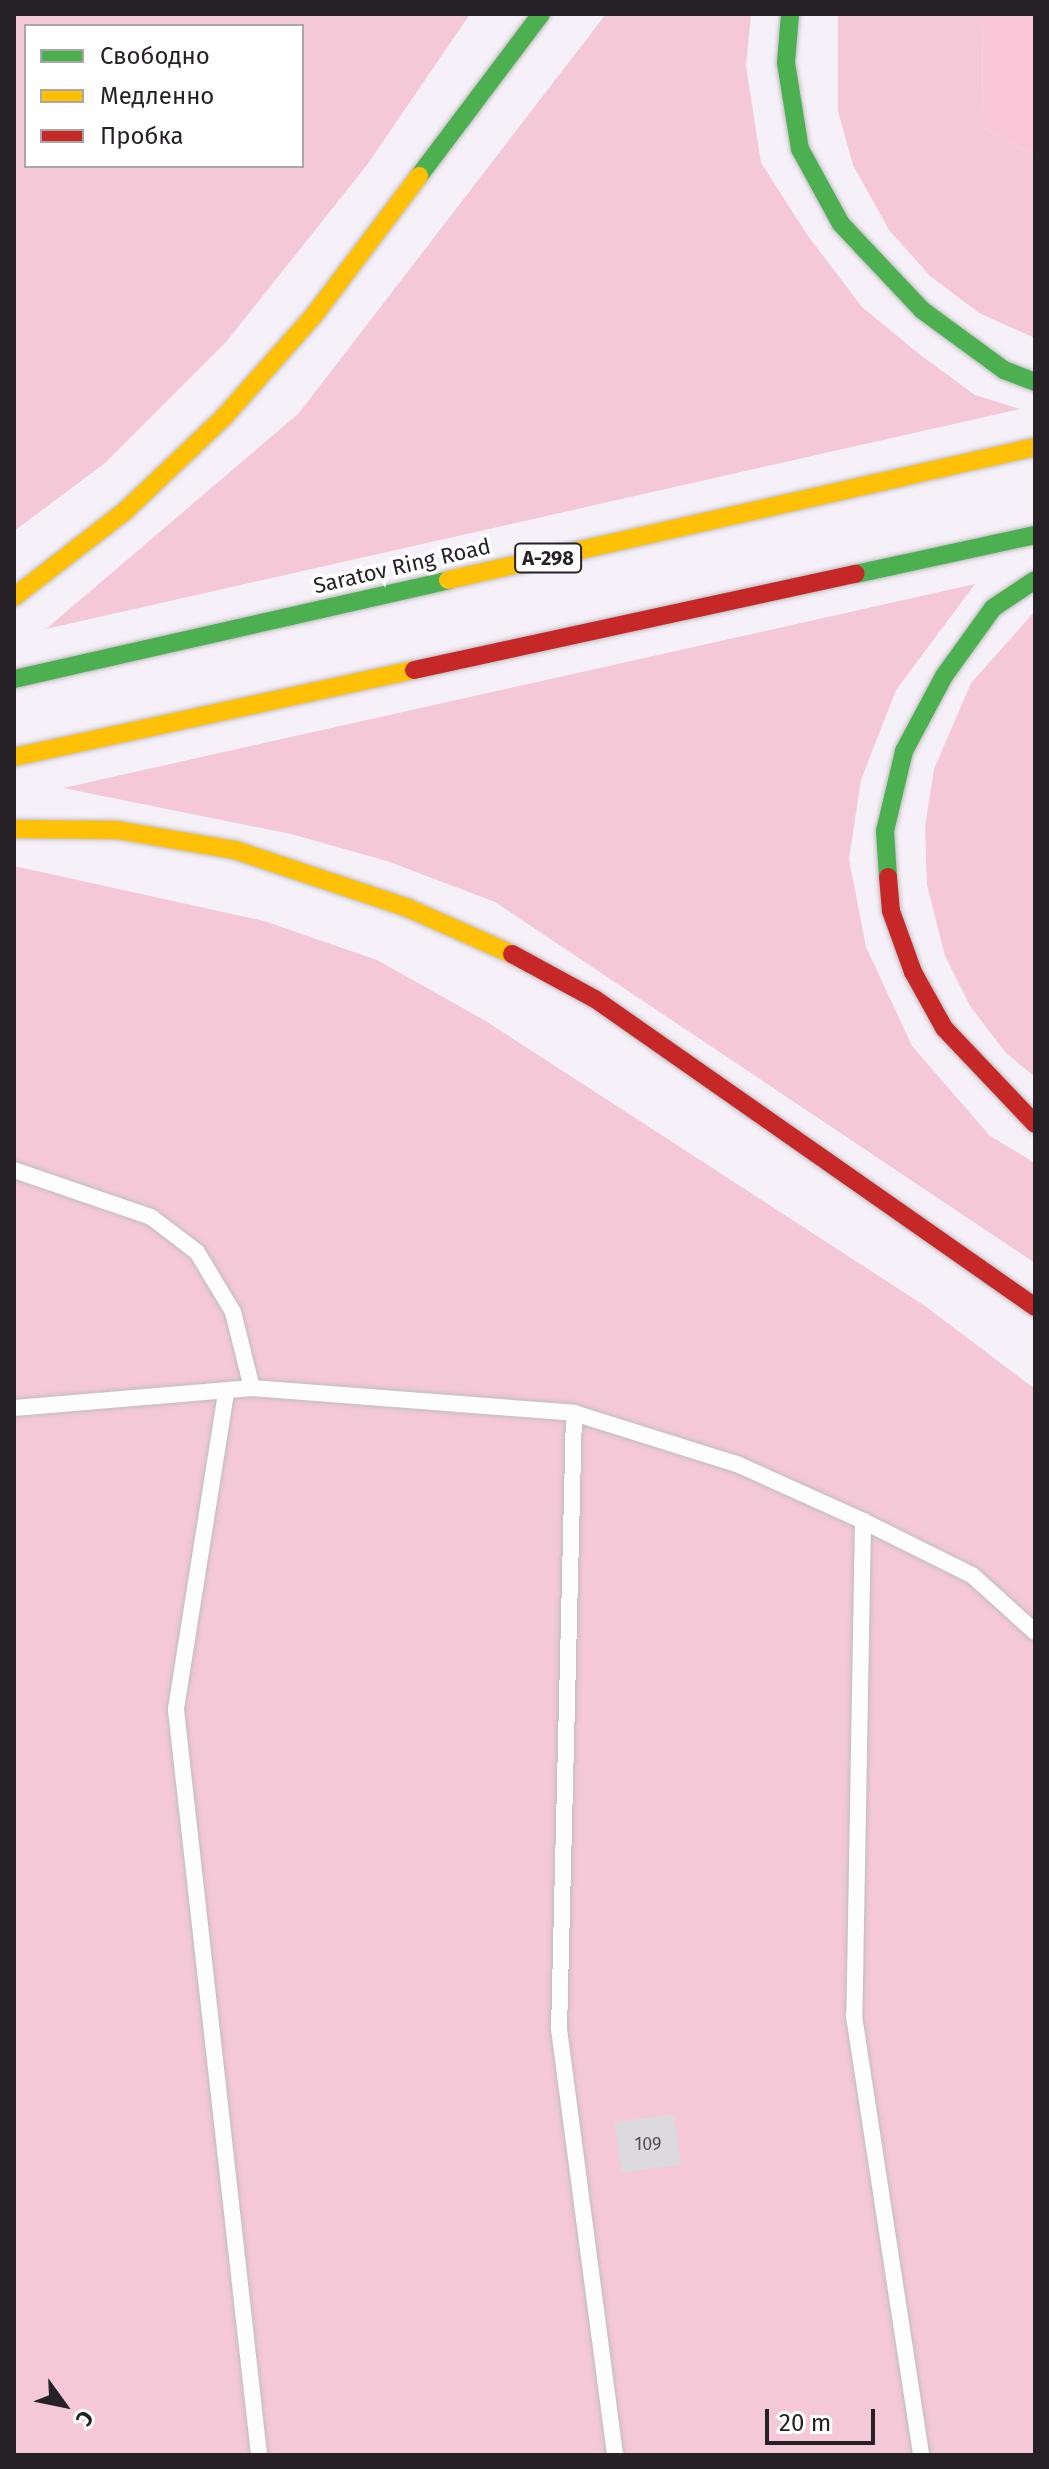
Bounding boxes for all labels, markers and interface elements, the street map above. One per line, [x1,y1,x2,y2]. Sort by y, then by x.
legend [24,24,304,168]
text: Свободно [100,42,210,70]
text: Медленно [100,82,214,110]
text: Пробка [100,122,184,150]
street label: Saratov Ring Road [311,533,493,599]
road number: А-298 [514,542,582,574]
house number: 109 [634,2133,662,2155]
north arrow [24,2365,104,2445]
scale bar [769,2393,879,2443]
text: С [70,2406,99,2431]
text: 20 m [779,2409,831,2437]

